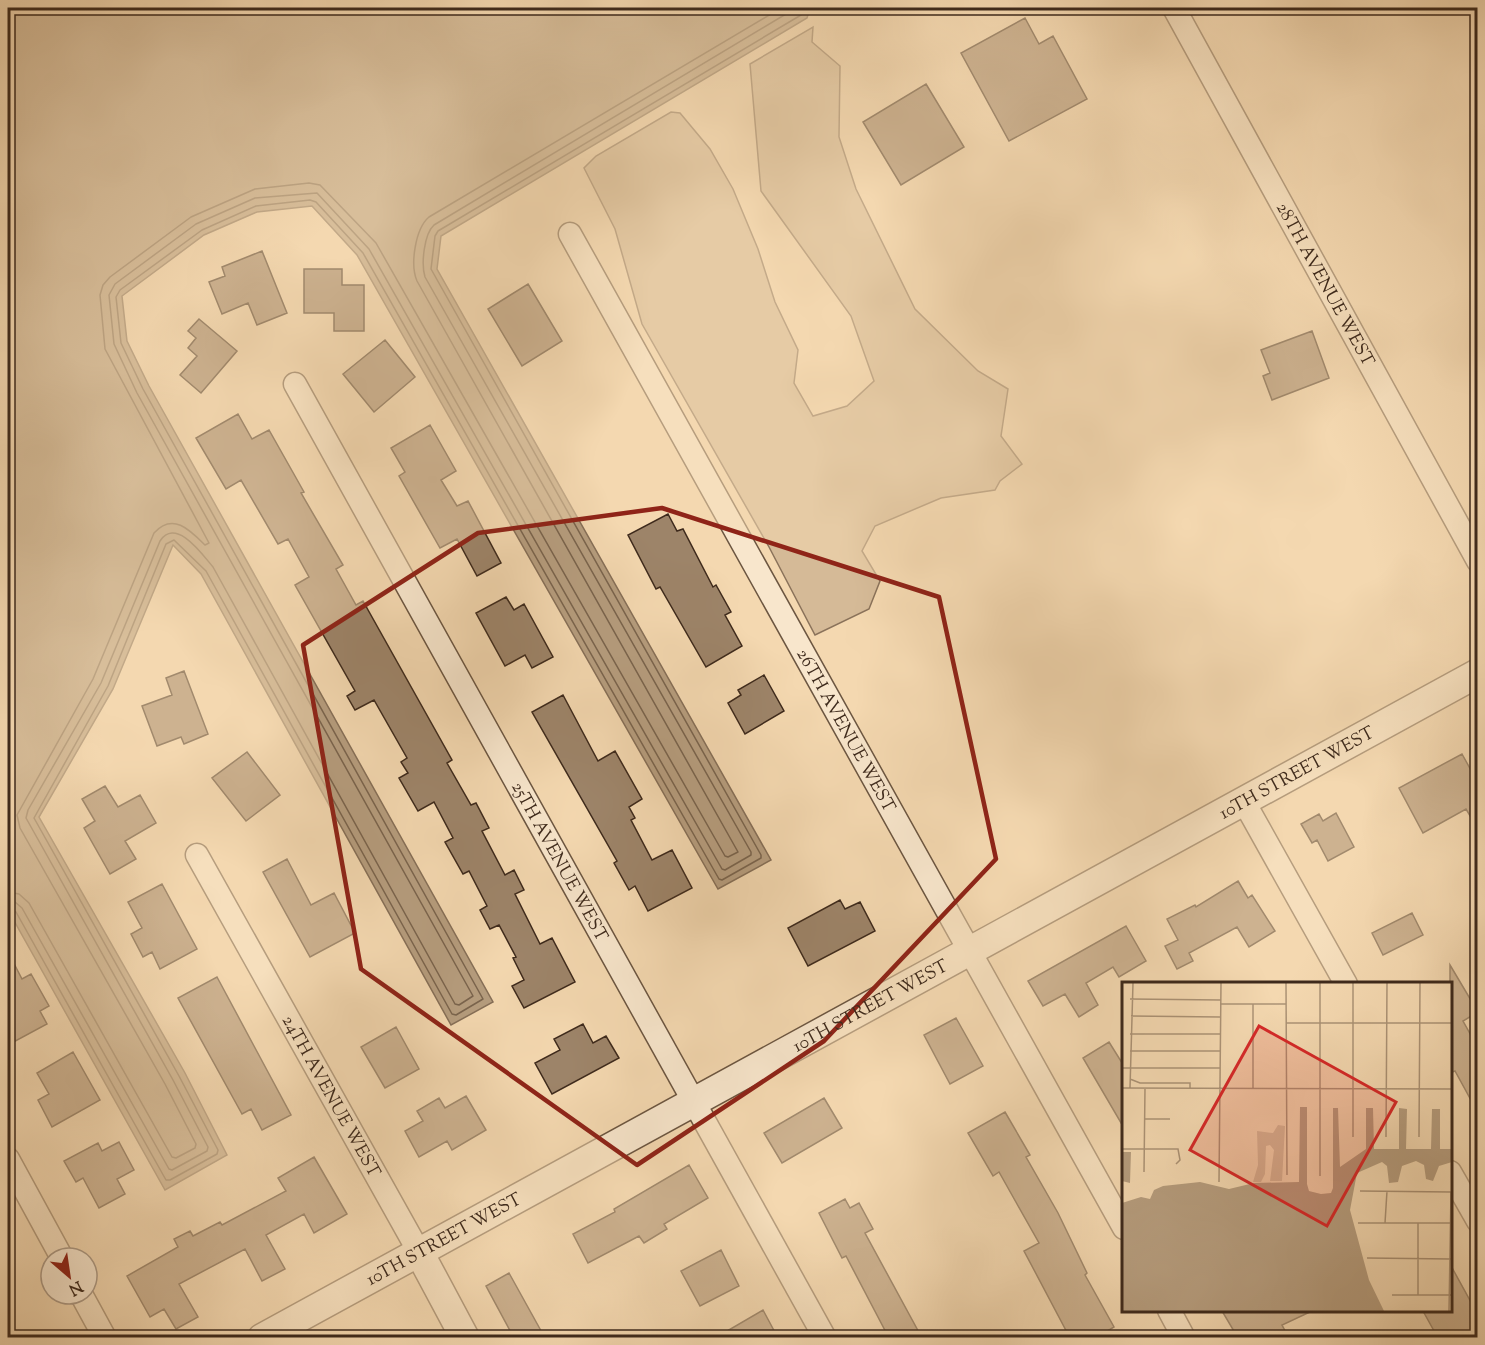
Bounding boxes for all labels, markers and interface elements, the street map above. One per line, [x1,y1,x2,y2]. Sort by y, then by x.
street label: 28TH AVENUE WEST [1268,198,1380,372]
street label: 26TH AVENUE WEST [789,645,901,818]
street label: 10TH STREET WEST [1215,721,1380,827]
street label: 25TH AVENUE WEST [504,778,613,947]
street label: 10TH STREET WEST [789,954,954,1060]
inset map [1122,982,1452,1312]
street label: 24TH AVENUE WEST [274,1011,386,1183]
street label: 10TH STREET WEST [362,1187,527,1293]
north arrow [39,1246,99,1306]
text: N [64,1274,86,1300]

